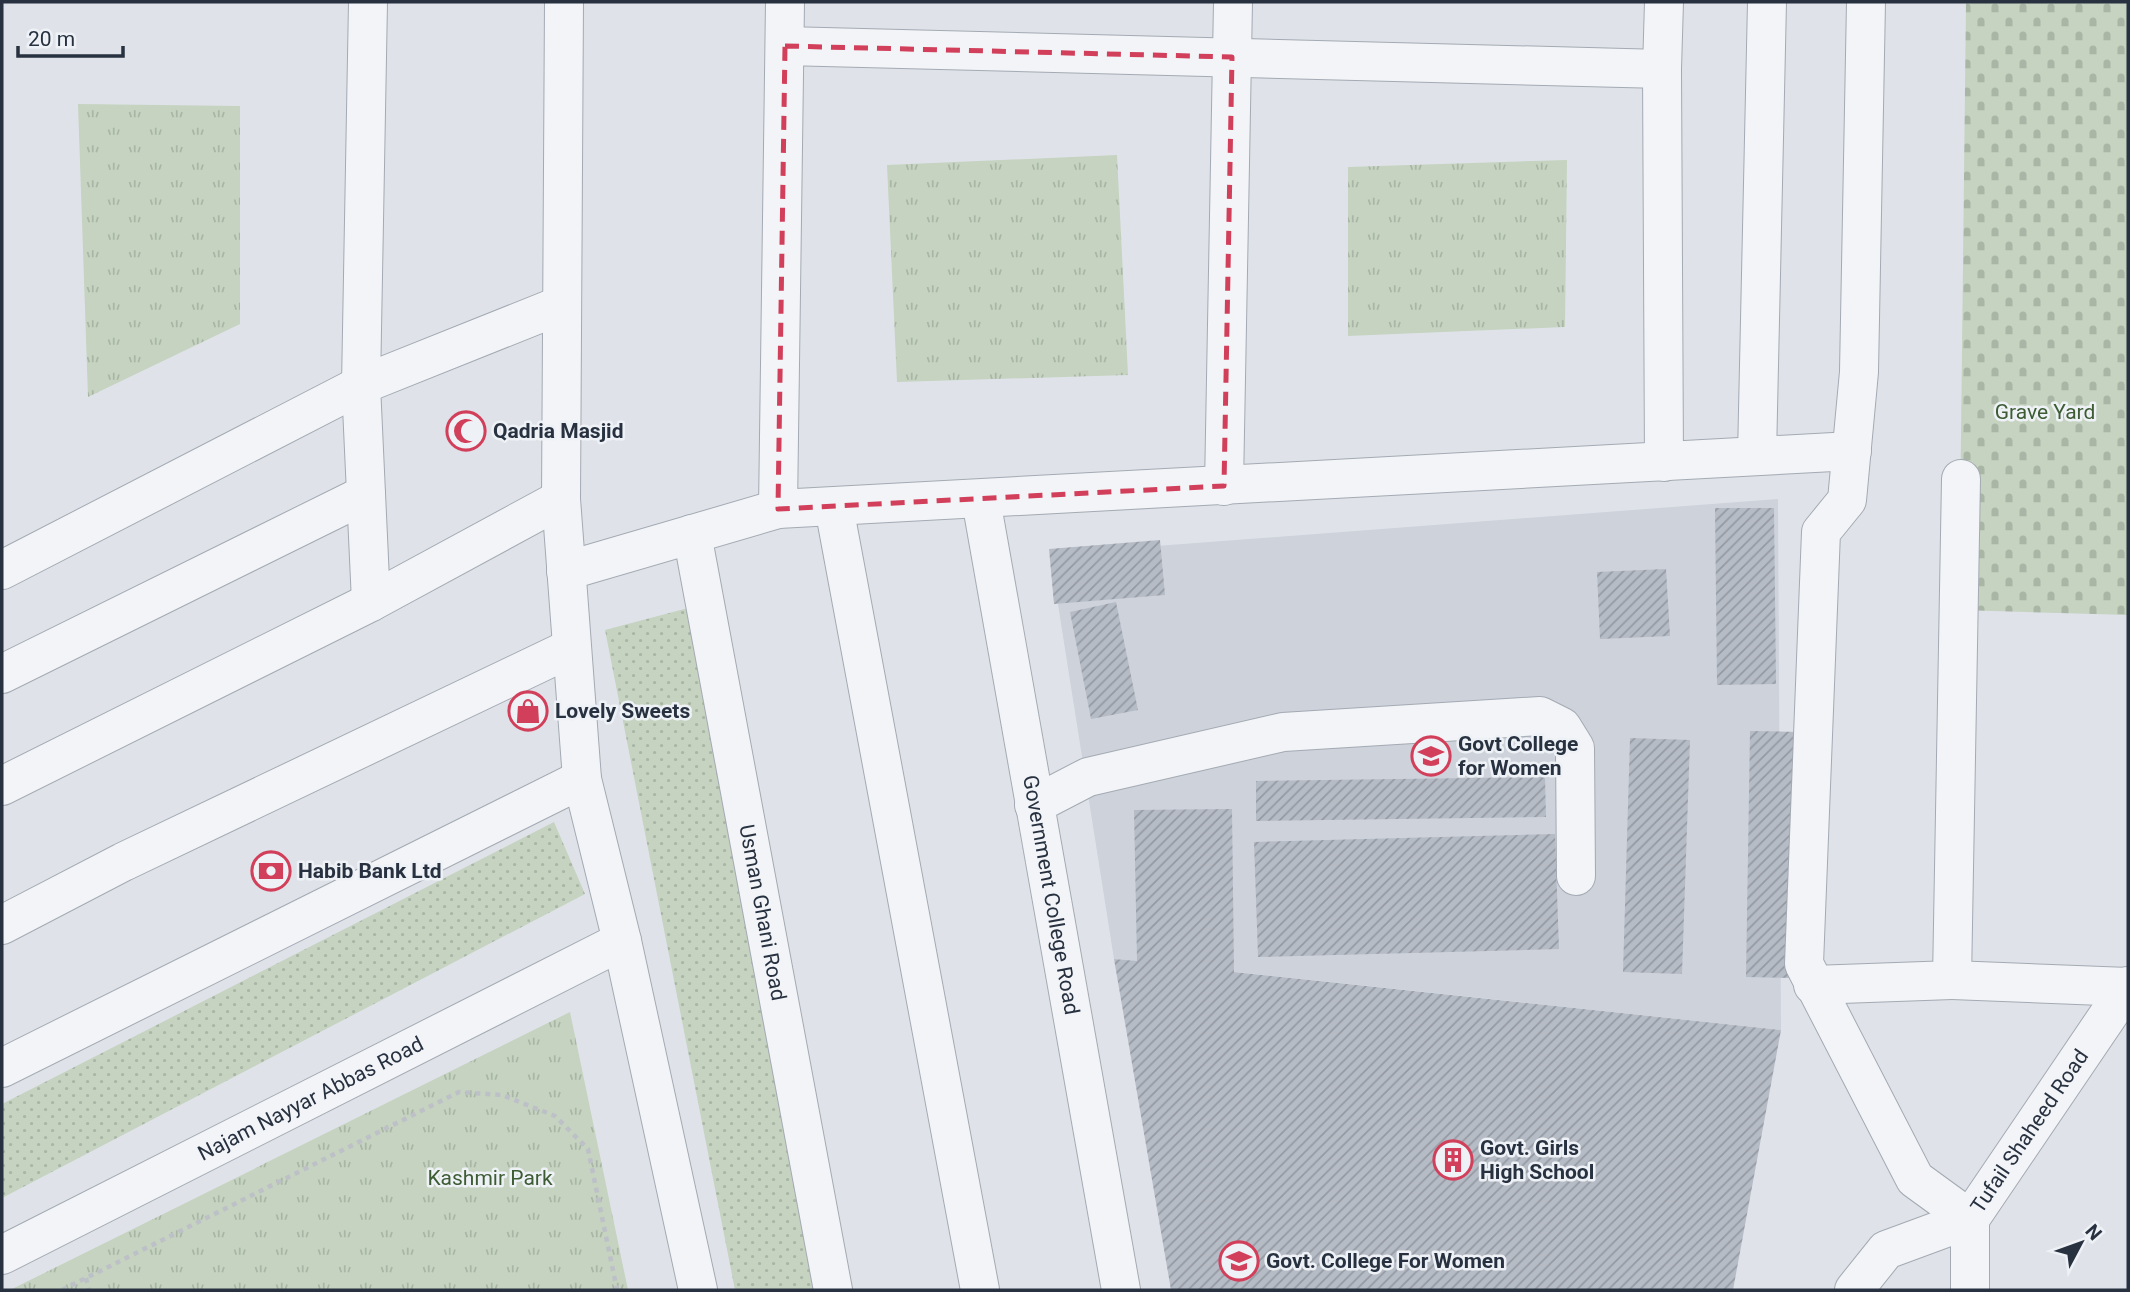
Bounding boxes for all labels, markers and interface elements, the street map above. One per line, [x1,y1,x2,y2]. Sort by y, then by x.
scale bar [18,14,122,58]
text: 20 m [28,27,75,51]
park label: Grave Yard [1995,400,2095,424]
mosque icon: Qadria Masjid [445,410,487,452]
place label: Qadria Masjid [493,419,624,443]
shop icon: Lovely Sweets [507,690,549,732]
place label: Lovely Sweets [555,699,690,723]
place label: Govt College for Women [1458,732,1578,780]
school or university icon: Govt College for Women [1410,735,1452,777]
street label: Government College Road [1018,773,1084,1016]
street label: Usman Ghani Road [734,822,791,1002]
bank icon: Habib Bank Ltd [250,850,292,892]
place label: Habib Bank Ltd [298,859,442,883]
street label: Najam Nayyar Abbas Road [194,1032,427,1166]
street label: Tufail Shaheed Road [1966,1045,2093,1217]
place label: Govt. Girls High School [1480,1136,1594,1184]
building icon: Govt. Girls High School [1432,1139,1474,1181]
park label: Kashmir Park [427,1166,553,1190]
north arrow [2046,1208,2116,1278]
text: N [2080,1220,2107,1245]
school or university icon: Govt. College For Women [1218,1240,1260,1282]
place label: Govt. College For Women [1266,1249,1505,1273]

